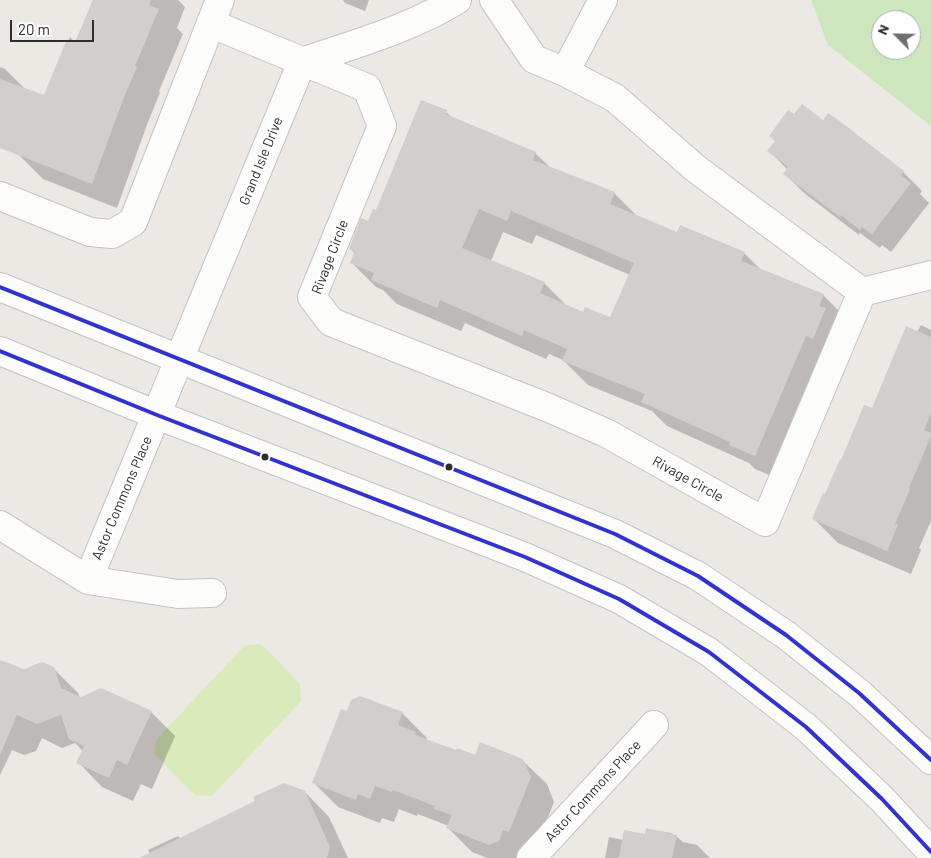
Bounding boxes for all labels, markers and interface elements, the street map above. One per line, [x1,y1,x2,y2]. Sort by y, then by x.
scale bar [12,10,96,42]
north arrow [871,10,921,60]
text: 20 m [18,20,50,38]
text: N [873,22,892,37]
street label: Grand Isle Drive [236,114,286,208]
street label: Rivage Circle [308,217,352,297]
street label: Astor Commons Place [88,434,156,562]
unlabelled marker [260,452,270,462]
street label: Rivage Circle [650,453,726,505]
unlabelled marker [444,462,454,472]
street label: Astor Commons Place [542,737,644,845]

